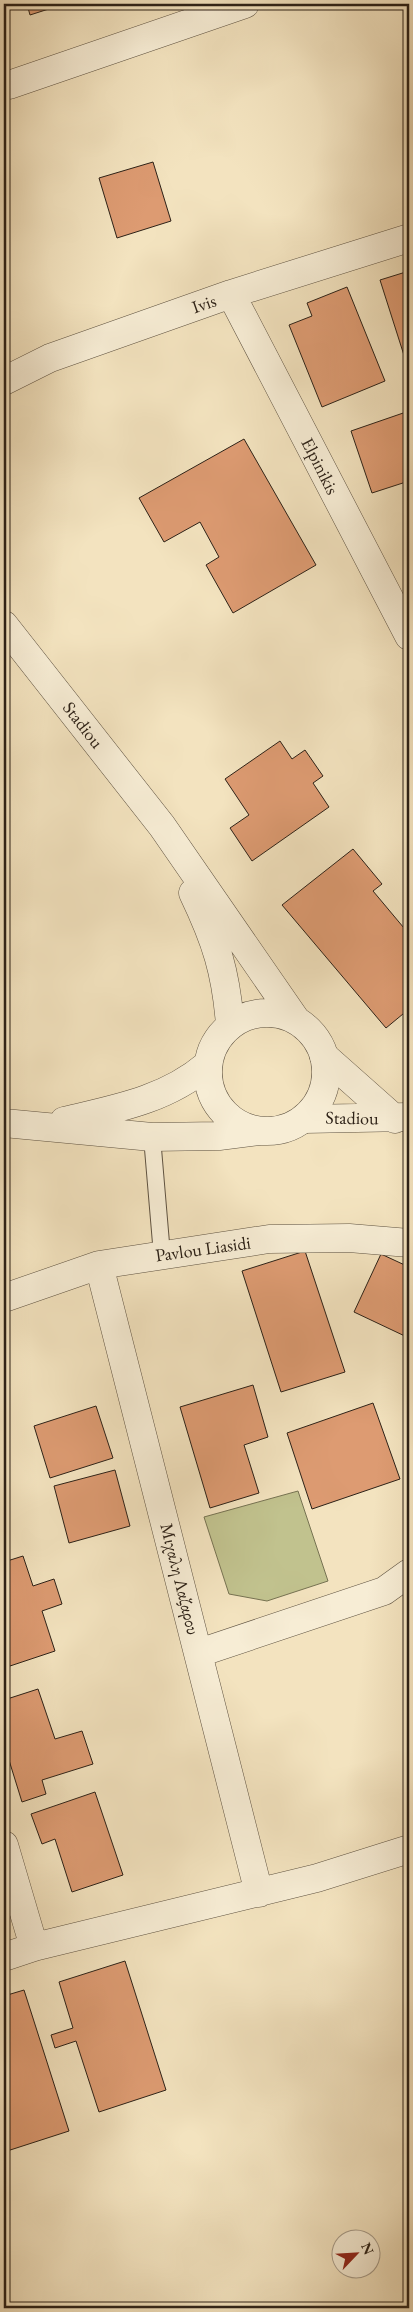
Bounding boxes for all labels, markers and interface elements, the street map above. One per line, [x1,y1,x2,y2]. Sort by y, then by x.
street label: Ivis [189,289,219,318]
street label: Elpinikis [296,433,345,498]
street label: Stadiou [58,697,109,753]
street label: Stadiou [325,1106,379,1129]
street label: Pavlou Liasidi [154,1230,253,1267]
street label: Μιχαλη Λαζαρου [156,1521,205,1637]
north arrow [330,2230,380,2280]
text: N [357,2240,379,2258]

